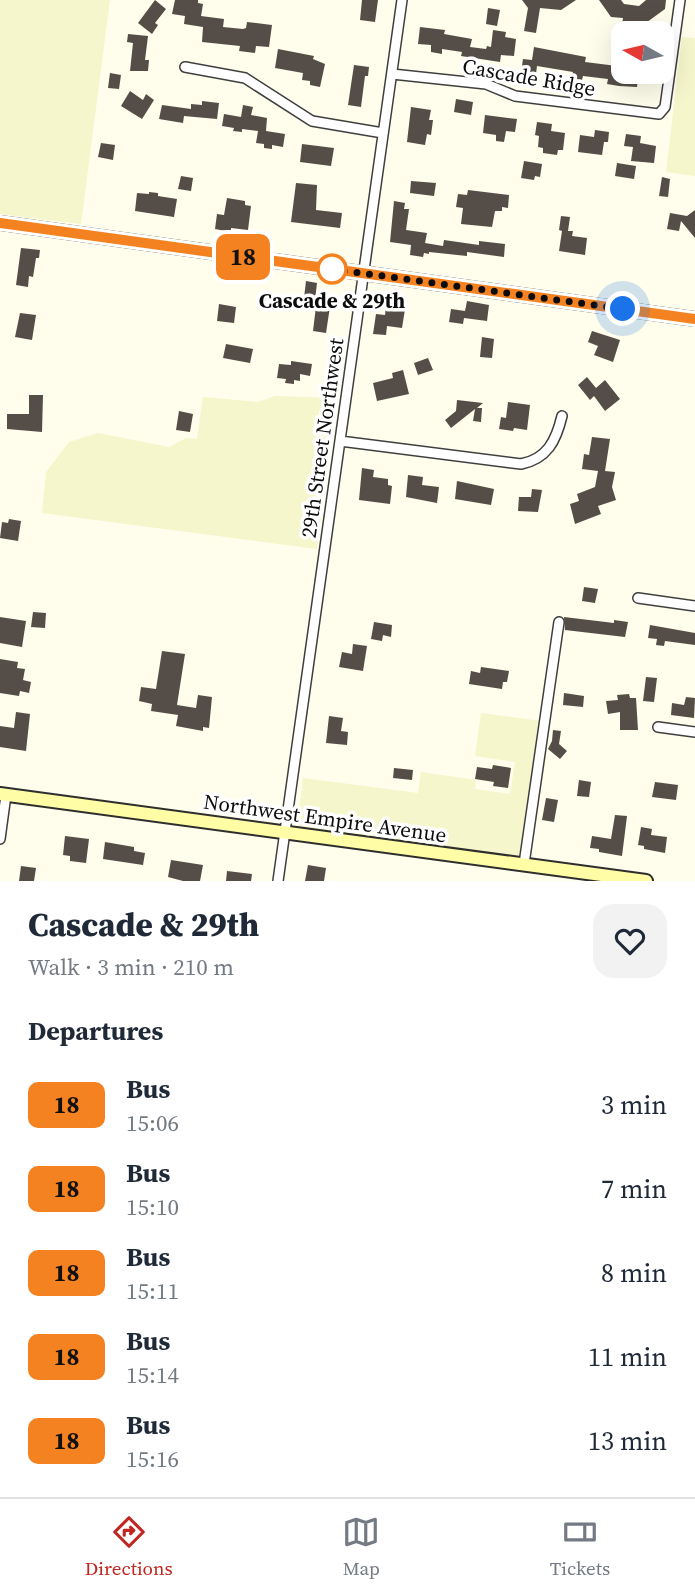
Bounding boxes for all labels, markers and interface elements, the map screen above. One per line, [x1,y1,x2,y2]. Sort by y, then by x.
north arrow [611,21,674,84]
map controls [611,21,674,84]
street label: Cascade Ridge [460,51,598,103]
line badge: 18 [212,234,274,280]
text: 18 [230,240,256,273]
marker: Cascade & 29th [317,254,347,284]
place label: Cascade & 29th [259,286,405,315]
your location [605,291,640,326]
street label: 29th Street Northwest [294,336,350,540]
street label: Northwest Empire Avenue [202,787,448,849]
text: Cascade & 29th [28,902,259,947]
button: heart [593,904,667,978]
text: Walk · 3 min · 210 m [28,951,234,983]
text: Departures [28,1013,163,1049]
text: Bus [126,1071,170,1107]
text: 3 min [601,1087,667,1123]
text: 18 [53,1088,80,1121]
text: 15:06 [126,1107,179,1139]
text: Bus [126,1155,170,1191]
text: 7 min [601,1171,667,1207]
text: 18 [53,1172,80,1205]
text: 15:10 [126,1191,179,1223]
text: Bus [126,1239,170,1275]
text: 8 min [601,1255,667,1291]
text: 18 [53,1256,80,1289]
text: 15:11 [126,1275,179,1307]
text: Bus [126,1323,170,1359]
text: 11 min [588,1339,667,1375]
text: 18 [53,1340,80,1373]
text: 15:14 [126,1359,179,1391]
text: Bus [126,1407,170,1443]
text: 13 min [588,1423,667,1459]
text: 18 [53,1424,80,1457]
text: 15:16 [126,1443,179,1475]
tab: Directions [85,1513,173,1581]
tab: Map [342,1513,380,1581]
tab: Tickets [550,1513,610,1581]

